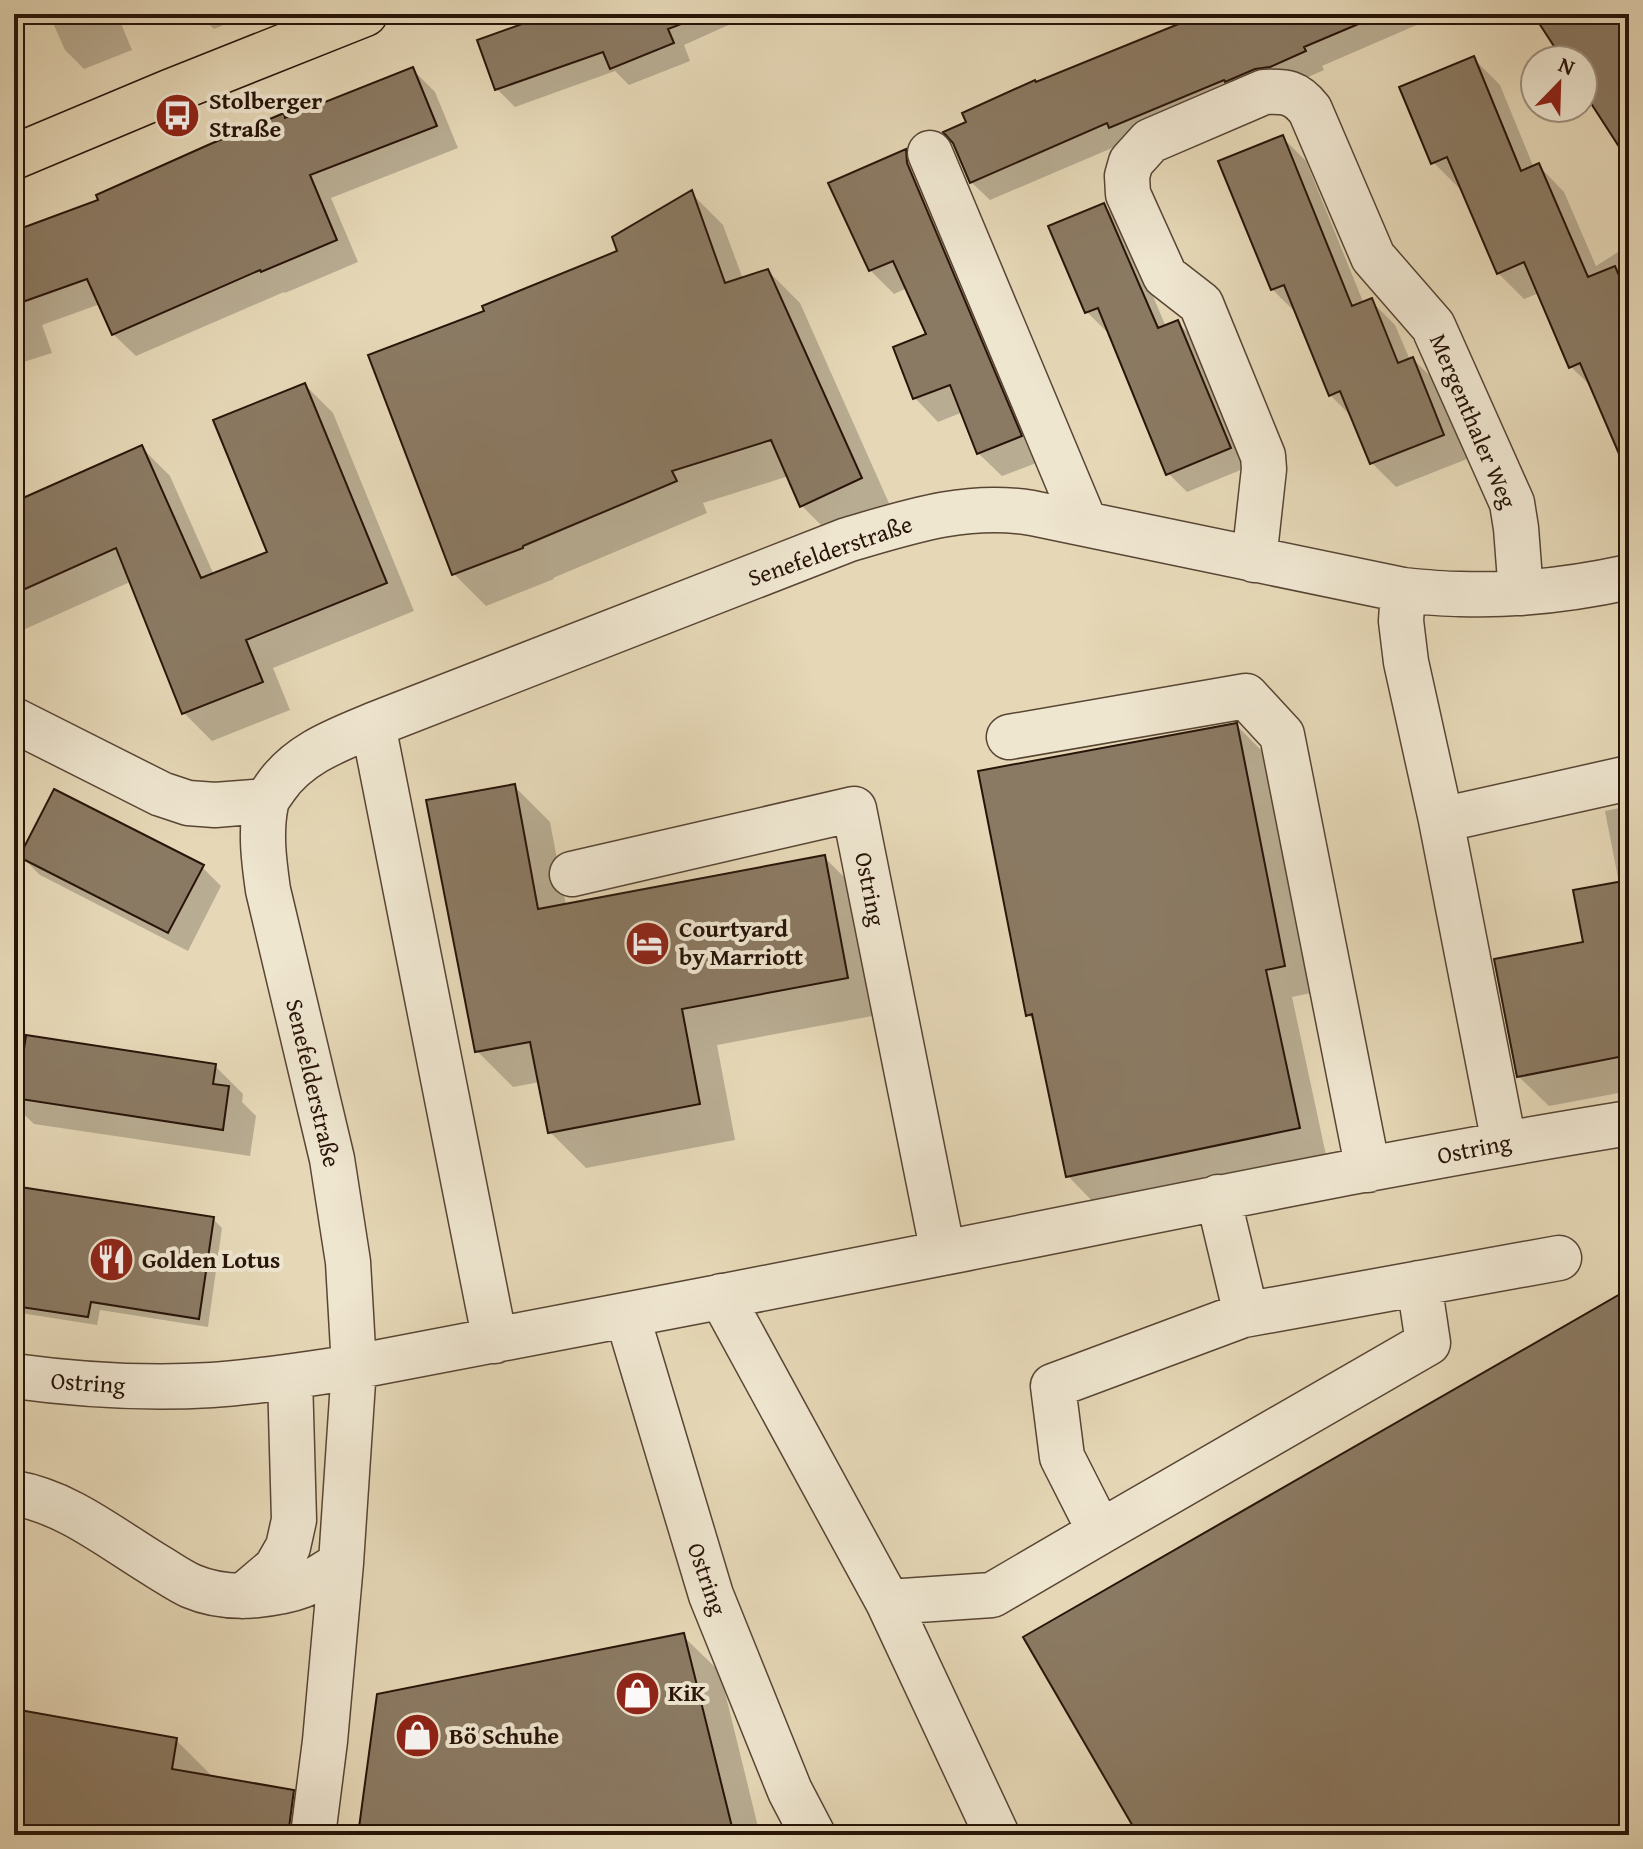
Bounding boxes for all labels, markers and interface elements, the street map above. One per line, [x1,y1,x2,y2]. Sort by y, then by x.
north arrow [1519,44,1599,124]
text: N [1554,48,1580,83]
place label: Stolberger Straße [209,83,322,146]
bus stop icon: Stolberger Straße [154,91,202,139]
street label: Mergenthaler Weg [1421,328,1526,514]
street label: Senefelderstraße [743,506,917,595]
street label: Ostring [846,849,895,929]
place label: Courtyard by Marriott [679,911,803,974]
hotel icon: Courtyard by Marriott [624,919,672,967]
street label: Senefelderstraße [277,995,350,1170]
street label: Ostring [1434,1124,1514,1173]
restaurant icon: Golden Lotus [87,1236,135,1284]
place label: Golden Lotus [142,1242,280,1277]
street label: Ostring [50,1362,127,1403]
street label: Ostring [679,1538,736,1620]
shop icon: KiK [613,1669,661,1717]
place label: KiK [668,1675,707,1710]
shop icon: Bö Schuhe [394,1712,442,1760]
place label: Bö Schuhe [449,1718,559,1753]

